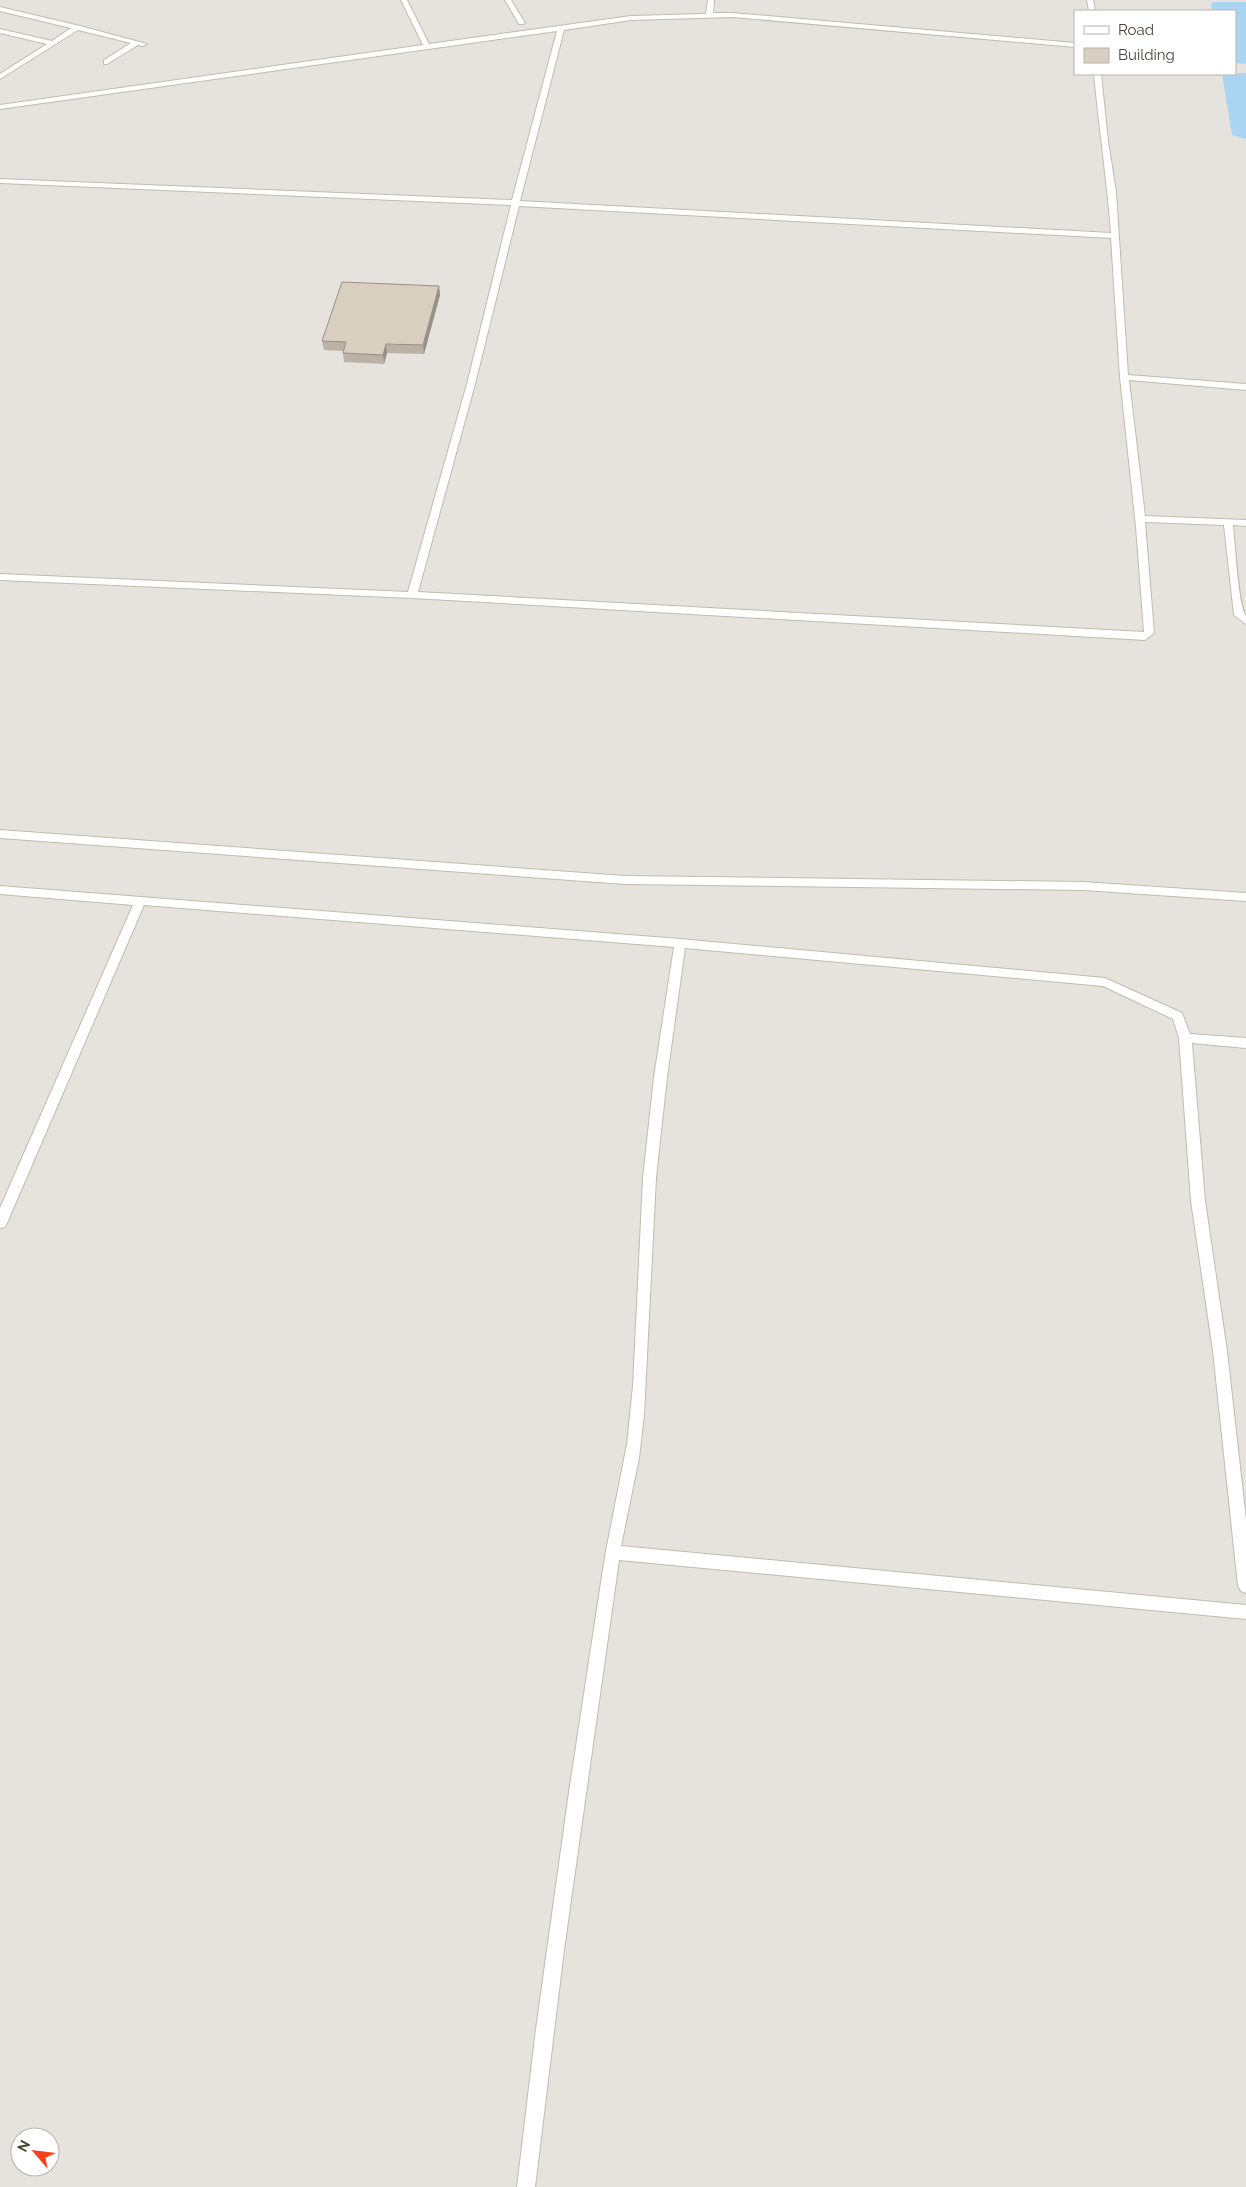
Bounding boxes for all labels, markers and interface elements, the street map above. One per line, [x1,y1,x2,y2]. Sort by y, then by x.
legend [1074,10,1236,75]
text: Road [1118,21,1154,39]
text: Building [1118,46,1175,64]
north arrow [10,2127,60,2177]
text: N [14,2137,33,2154]

